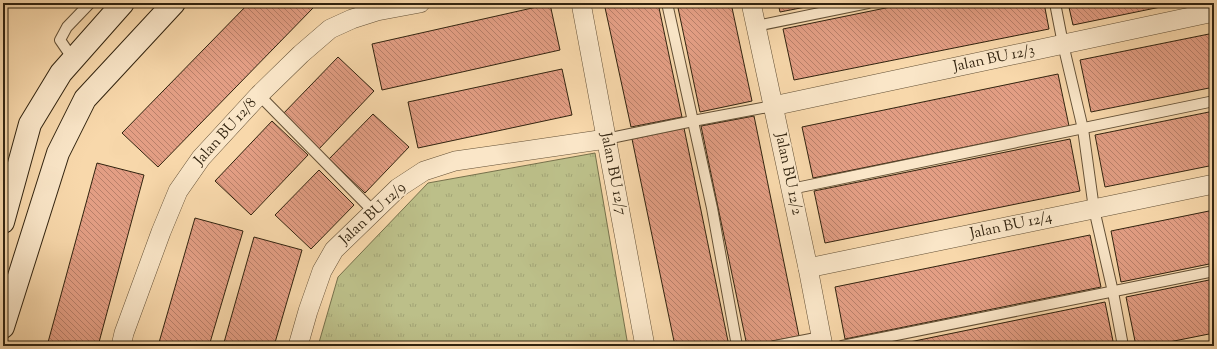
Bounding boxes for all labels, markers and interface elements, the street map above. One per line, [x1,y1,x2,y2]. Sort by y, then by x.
street label: Jalan BU 12/3 [950,40,1037,78]
street label: Jalan BU 12/8 [189,94,262,171]
street label: Jalan BU 12/7 [594,130,631,218]
street label: Jalan BU 12/2 [769,130,807,217]
street label: Jalan BU 12/9 [335,178,411,251]
street label: Jalan BU 12/4 [967,207,1054,245]

